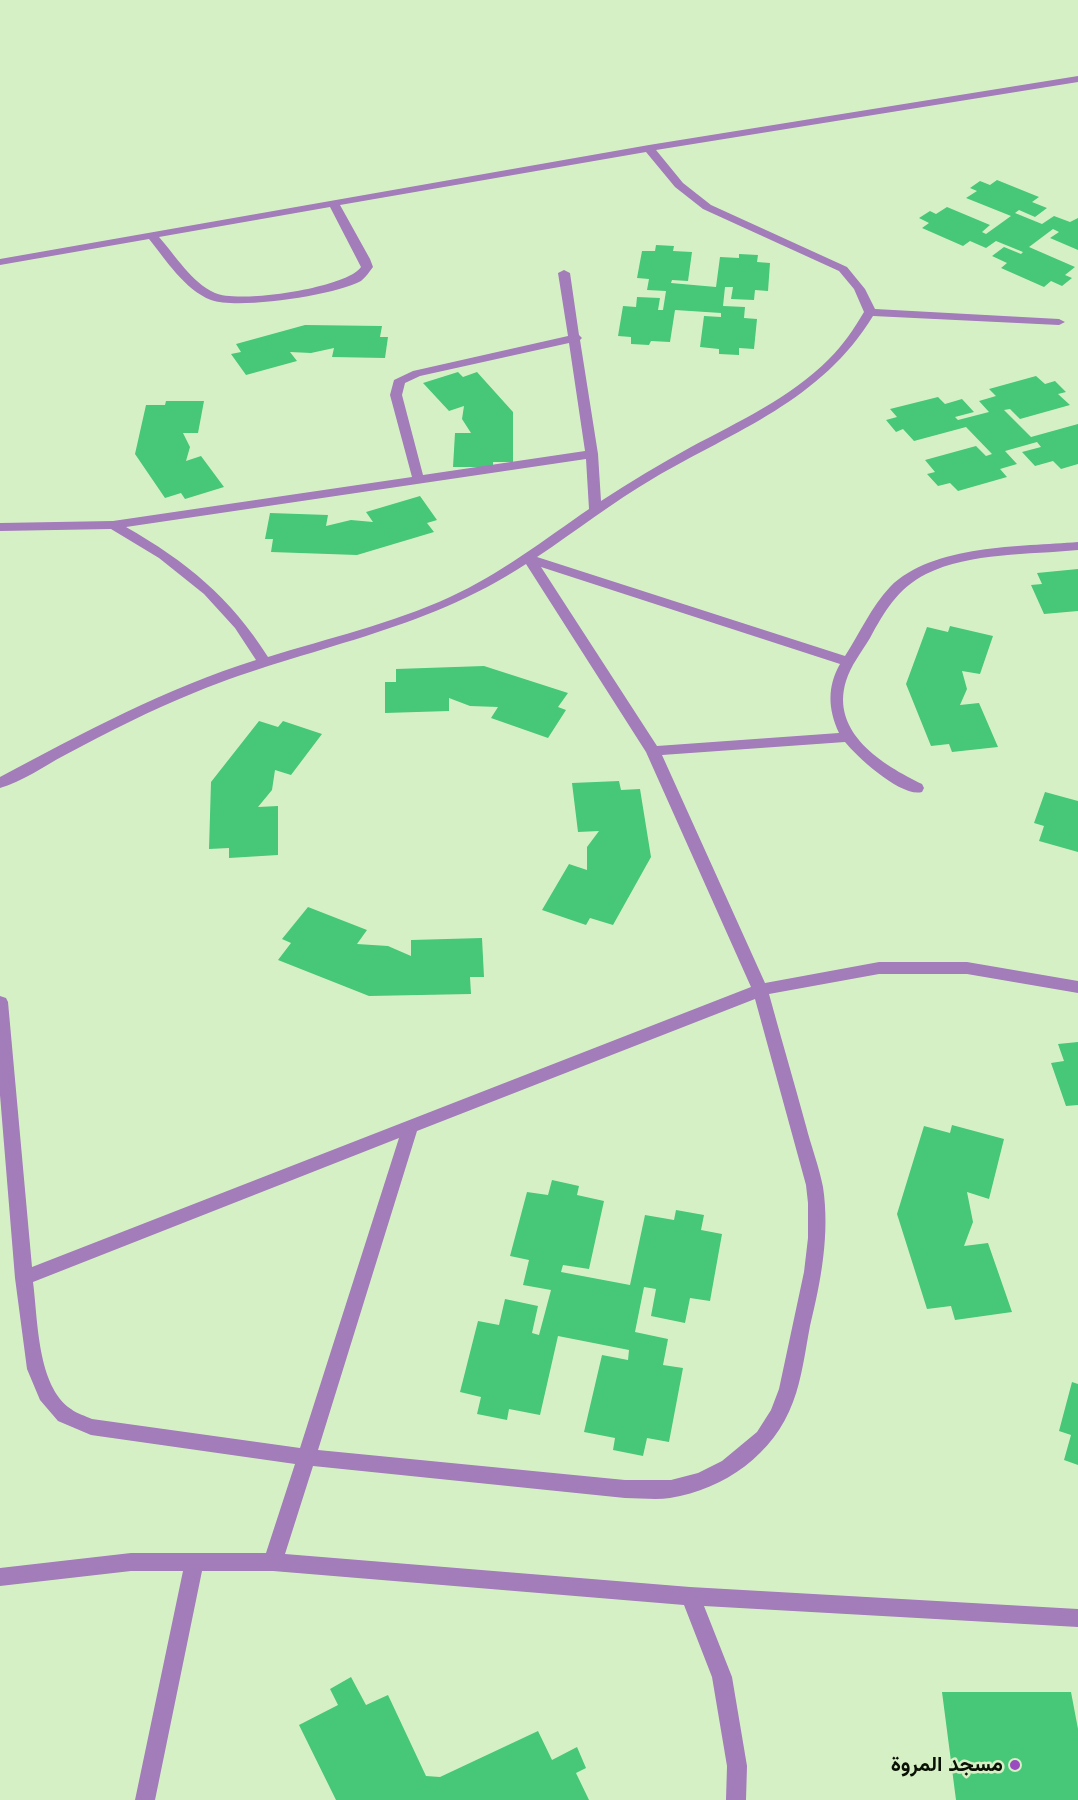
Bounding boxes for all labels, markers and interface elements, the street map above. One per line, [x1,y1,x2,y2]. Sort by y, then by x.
place label: مسجد المروة [891,1752,1003,1778]
marker: مسجد المروة [1008,1758,1022,1772]

